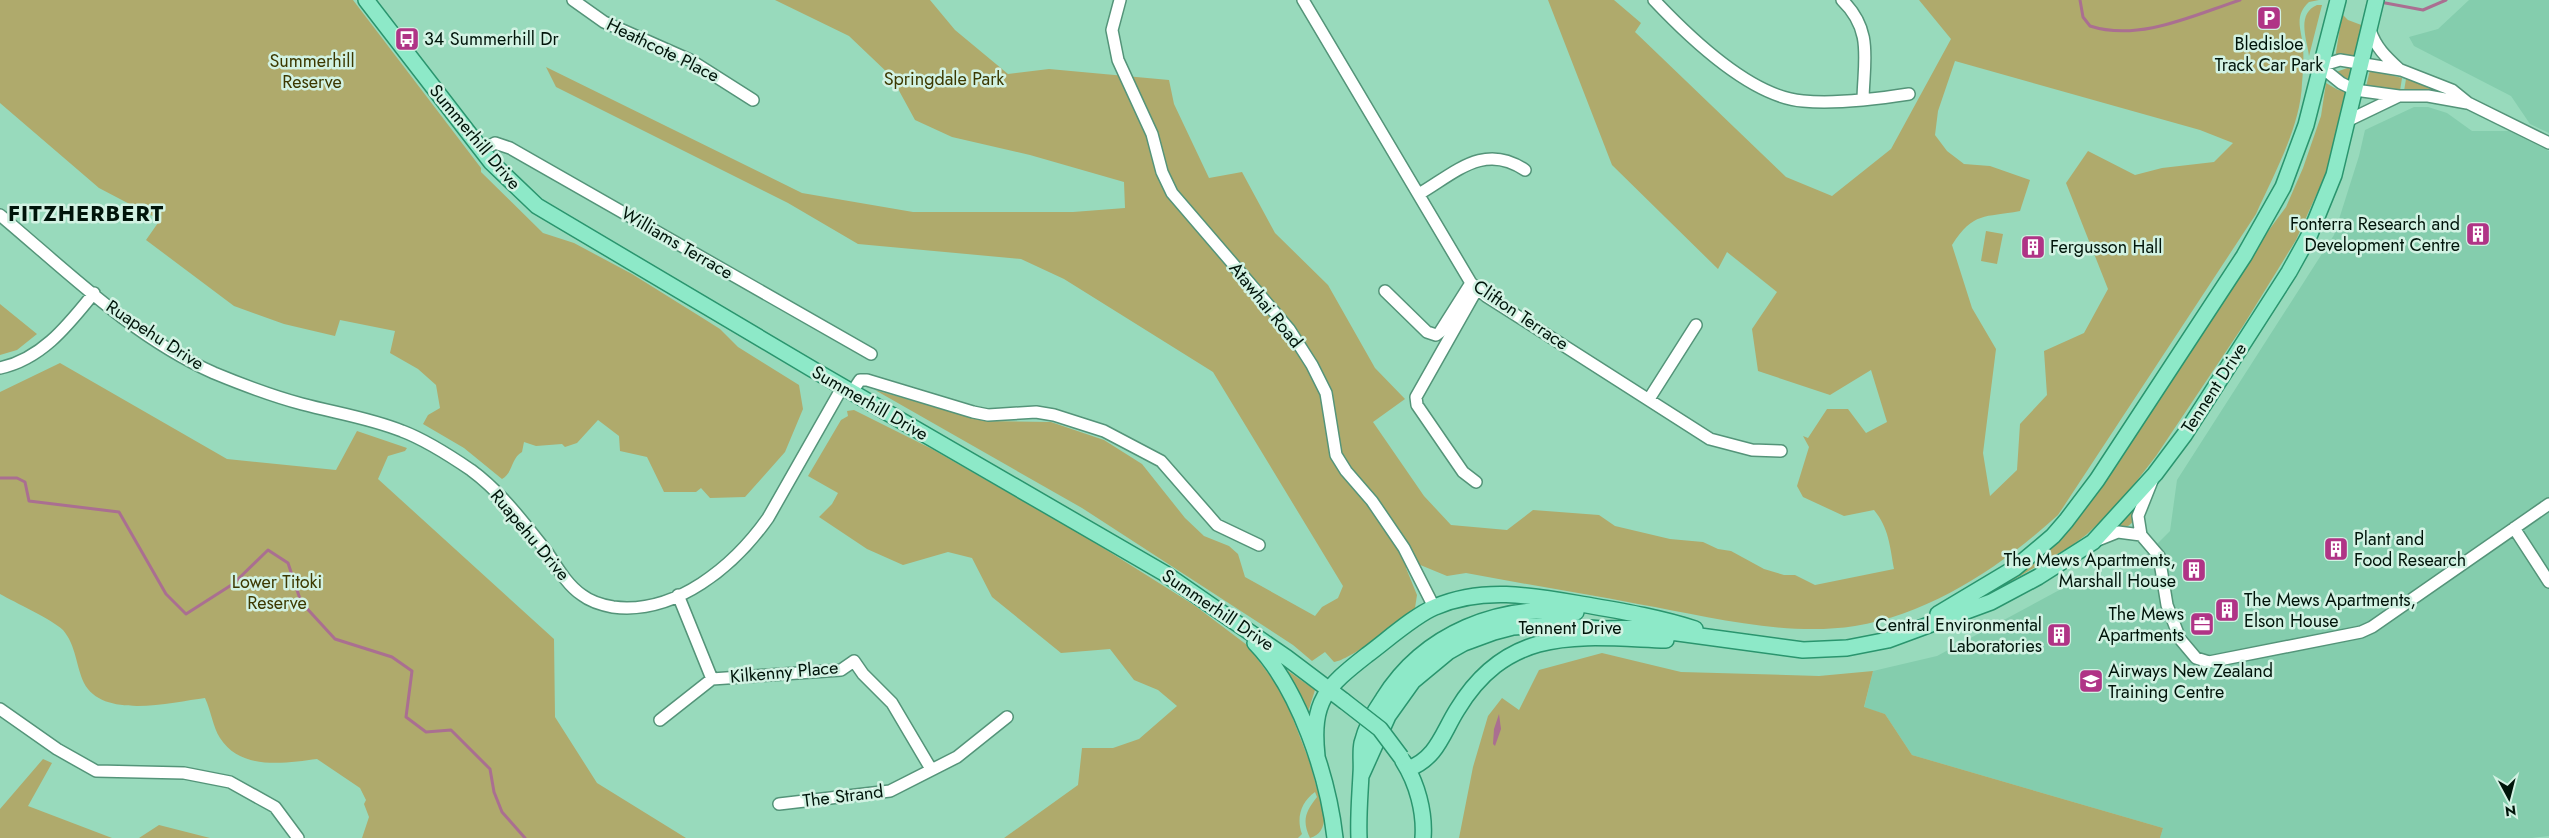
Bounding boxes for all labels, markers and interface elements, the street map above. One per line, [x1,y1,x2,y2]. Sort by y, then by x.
parking icon: Bledisloe Track Car Park [2256,5,2282,31]
street label: Heathcote Place [602,11,724,89]
bus stop icon: 34 Summerhill Dr [394,26,420,52]
place label: 34 Summerhill Dr [424,26,560,52]
place label: Bledisloe Track Car Park [2215,31,2323,78]
park label: Summerhill Reserve [269,48,355,95]
park label: Springdale Park [884,66,1004,92]
street label: Summerhill Drive [423,79,527,195]
district label: FITZHERBERT [8,197,164,229]
street label: Williams Terrace [616,200,738,286]
place label: Fonterra Research and Development Centre [2290,211,2460,258]
building icon: Fonterra Research and Development Centre [2465,221,2491,247]
building icon: Fergusson Hall [2020,234,2046,260]
place label: Fergusson Hall [2050,234,2162,260]
street label: Atawhai Road [1223,256,1309,354]
street label: Clifton Terrace [1468,273,1574,357]
street label: Ruapehu Drive [101,294,209,376]
street label: Tennent Drive [2175,338,2253,438]
street label: Summerhill Drive [807,359,933,447]
street label: Ruapehu Drive [484,484,576,586]
place label: Plant and Food Research [2354,526,2466,573]
building icon: Plant and Food Research [2323,536,2349,562]
place label: The Mews Apartments, Marshall House [2004,547,2176,594]
building icon: The Mews Apartments, Marshall House [2181,557,2207,583]
street label: Summerhill Drive [1157,563,1279,657]
park label: Lower Titoki Reserve [232,569,322,616]
place label: The Mews Apartments, Elson House [2244,587,2416,634]
building icon: The Mews Apartments, Elson House [2214,597,2240,623]
place label: The Mews Apartments [2098,601,2184,648]
office icon: The Mews Apartments [2189,611,2215,637]
place label: Central Environmental Laboratories [1875,612,2042,659]
street label: Tennent Drive [1518,615,1622,641]
building icon: Central Environmental Laboratories [2046,622,2072,648]
street label: Kilkenny Place [729,654,839,690]
place label: Airways New Zealand Training Centre [2108,658,2273,705]
school or university icon: Airways New Zealand Training Centre [2078,668,2104,694]
north arrow [2484,773,2534,823]
street label: The Strand [801,778,885,814]
text: N [2504,800,2517,822]

